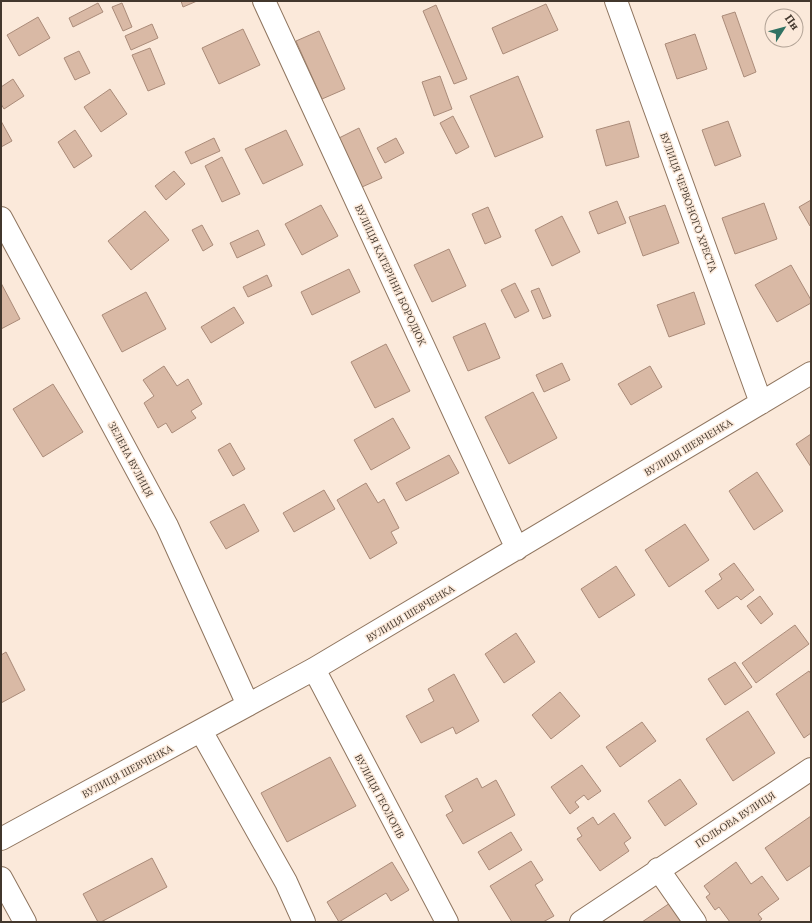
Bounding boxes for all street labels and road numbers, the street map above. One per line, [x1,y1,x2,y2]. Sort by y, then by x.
street label: ВУЛИЦЯ ЧЕРВОНОГО ХРЕСТА [657,131,720,274]
street label: ВУЛИЦЯ КАТЕРИНИ БОРОДЮК [352,203,429,348]
street label: ВУЛИЦЯ ШЕВЧЕНКА [642,416,735,479]
street label: ЗЕЛЕНА ВУЛИЦЯ [105,419,156,499]
street label: ВУЛИЦЯ ШЕВЧЕНКА [364,582,457,645]
street label: ВУЛИЦЯ ШЕВЧЕНКА [80,742,175,801]
street label: ВУЛИЦЯ ГЕОЛОГІВ [352,752,407,841]
street label: ПОЛЬОВА ВУЛИЦЯ [693,788,778,850]

